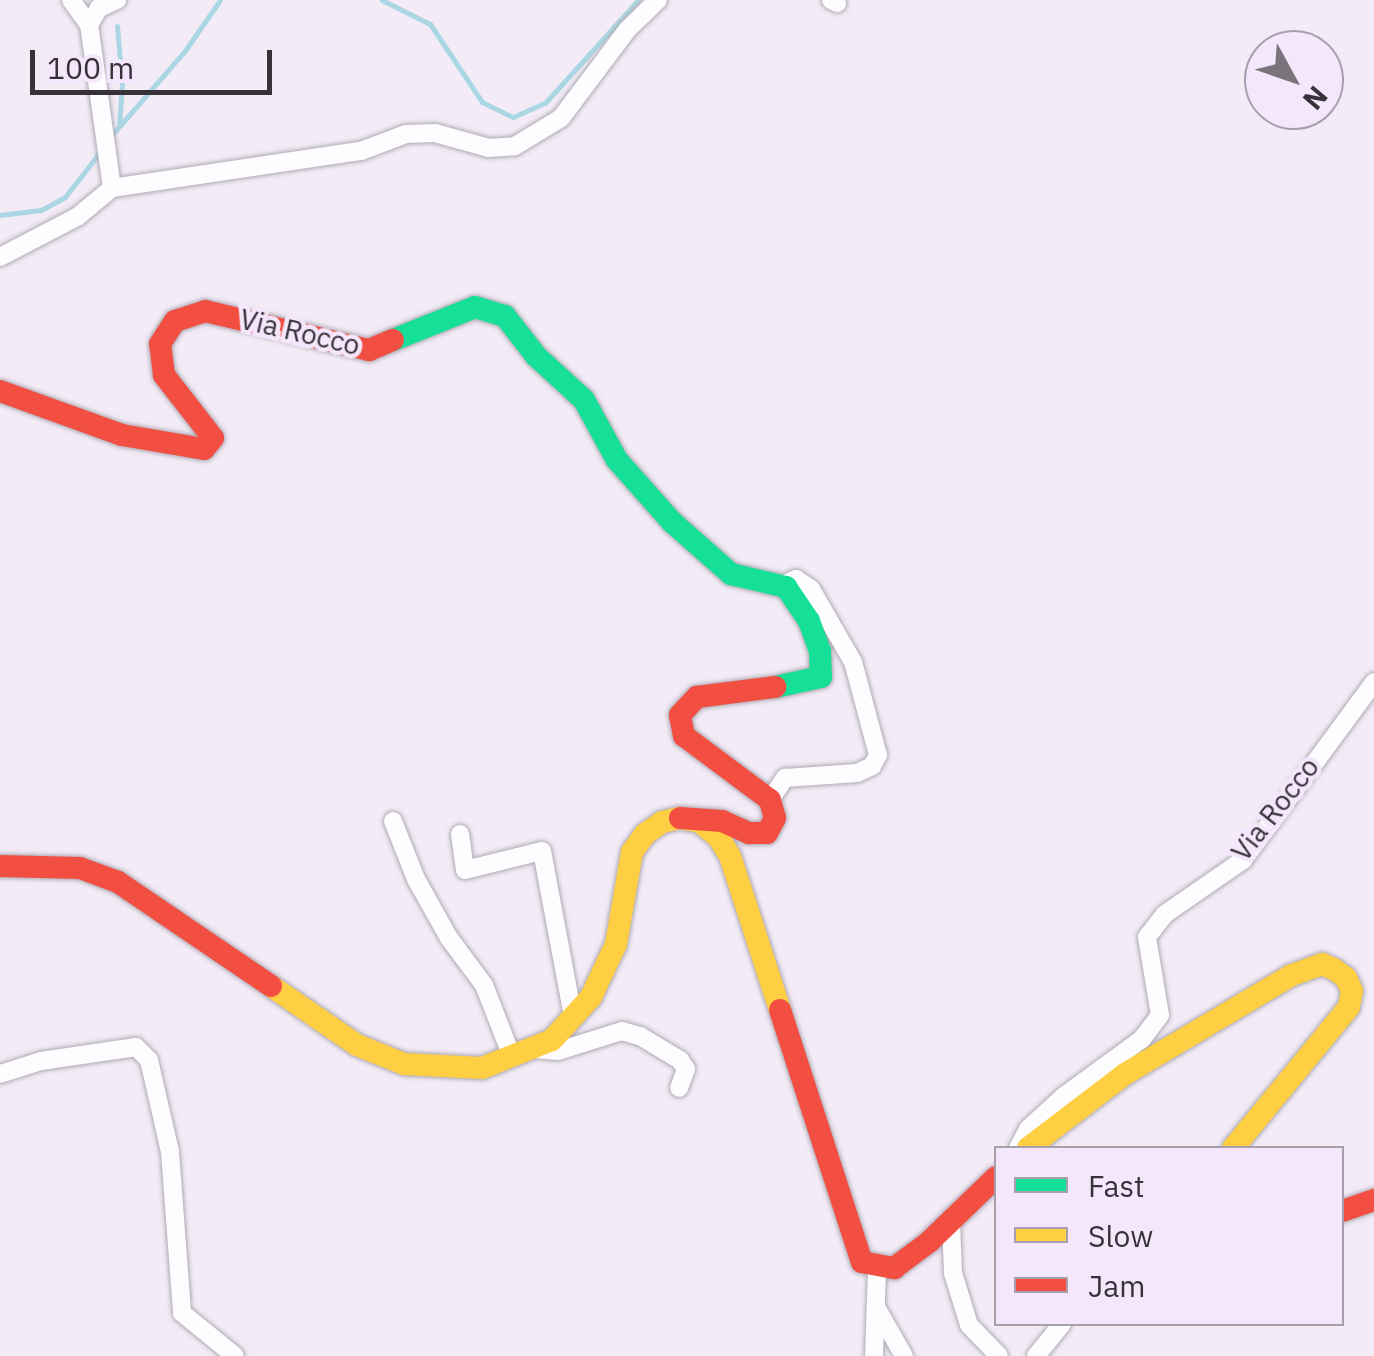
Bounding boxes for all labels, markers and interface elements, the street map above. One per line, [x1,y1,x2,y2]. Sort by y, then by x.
scale bar [35,30,278,92]
north arrow [1244,30,1344,130]
text: 100 m [47,48,134,87]
text: N [1295,79,1337,118]
street label: Via Rocco [237,302,363,362]
street label: Via Rocco [1224,750,1326,868]
legend [994,1146,1344,1326]
text: Fast [1088,1166,1145,1205]
text: Slow [1088,1216,1153,1255]
text: Jam [1088,1266,1146,1305]

